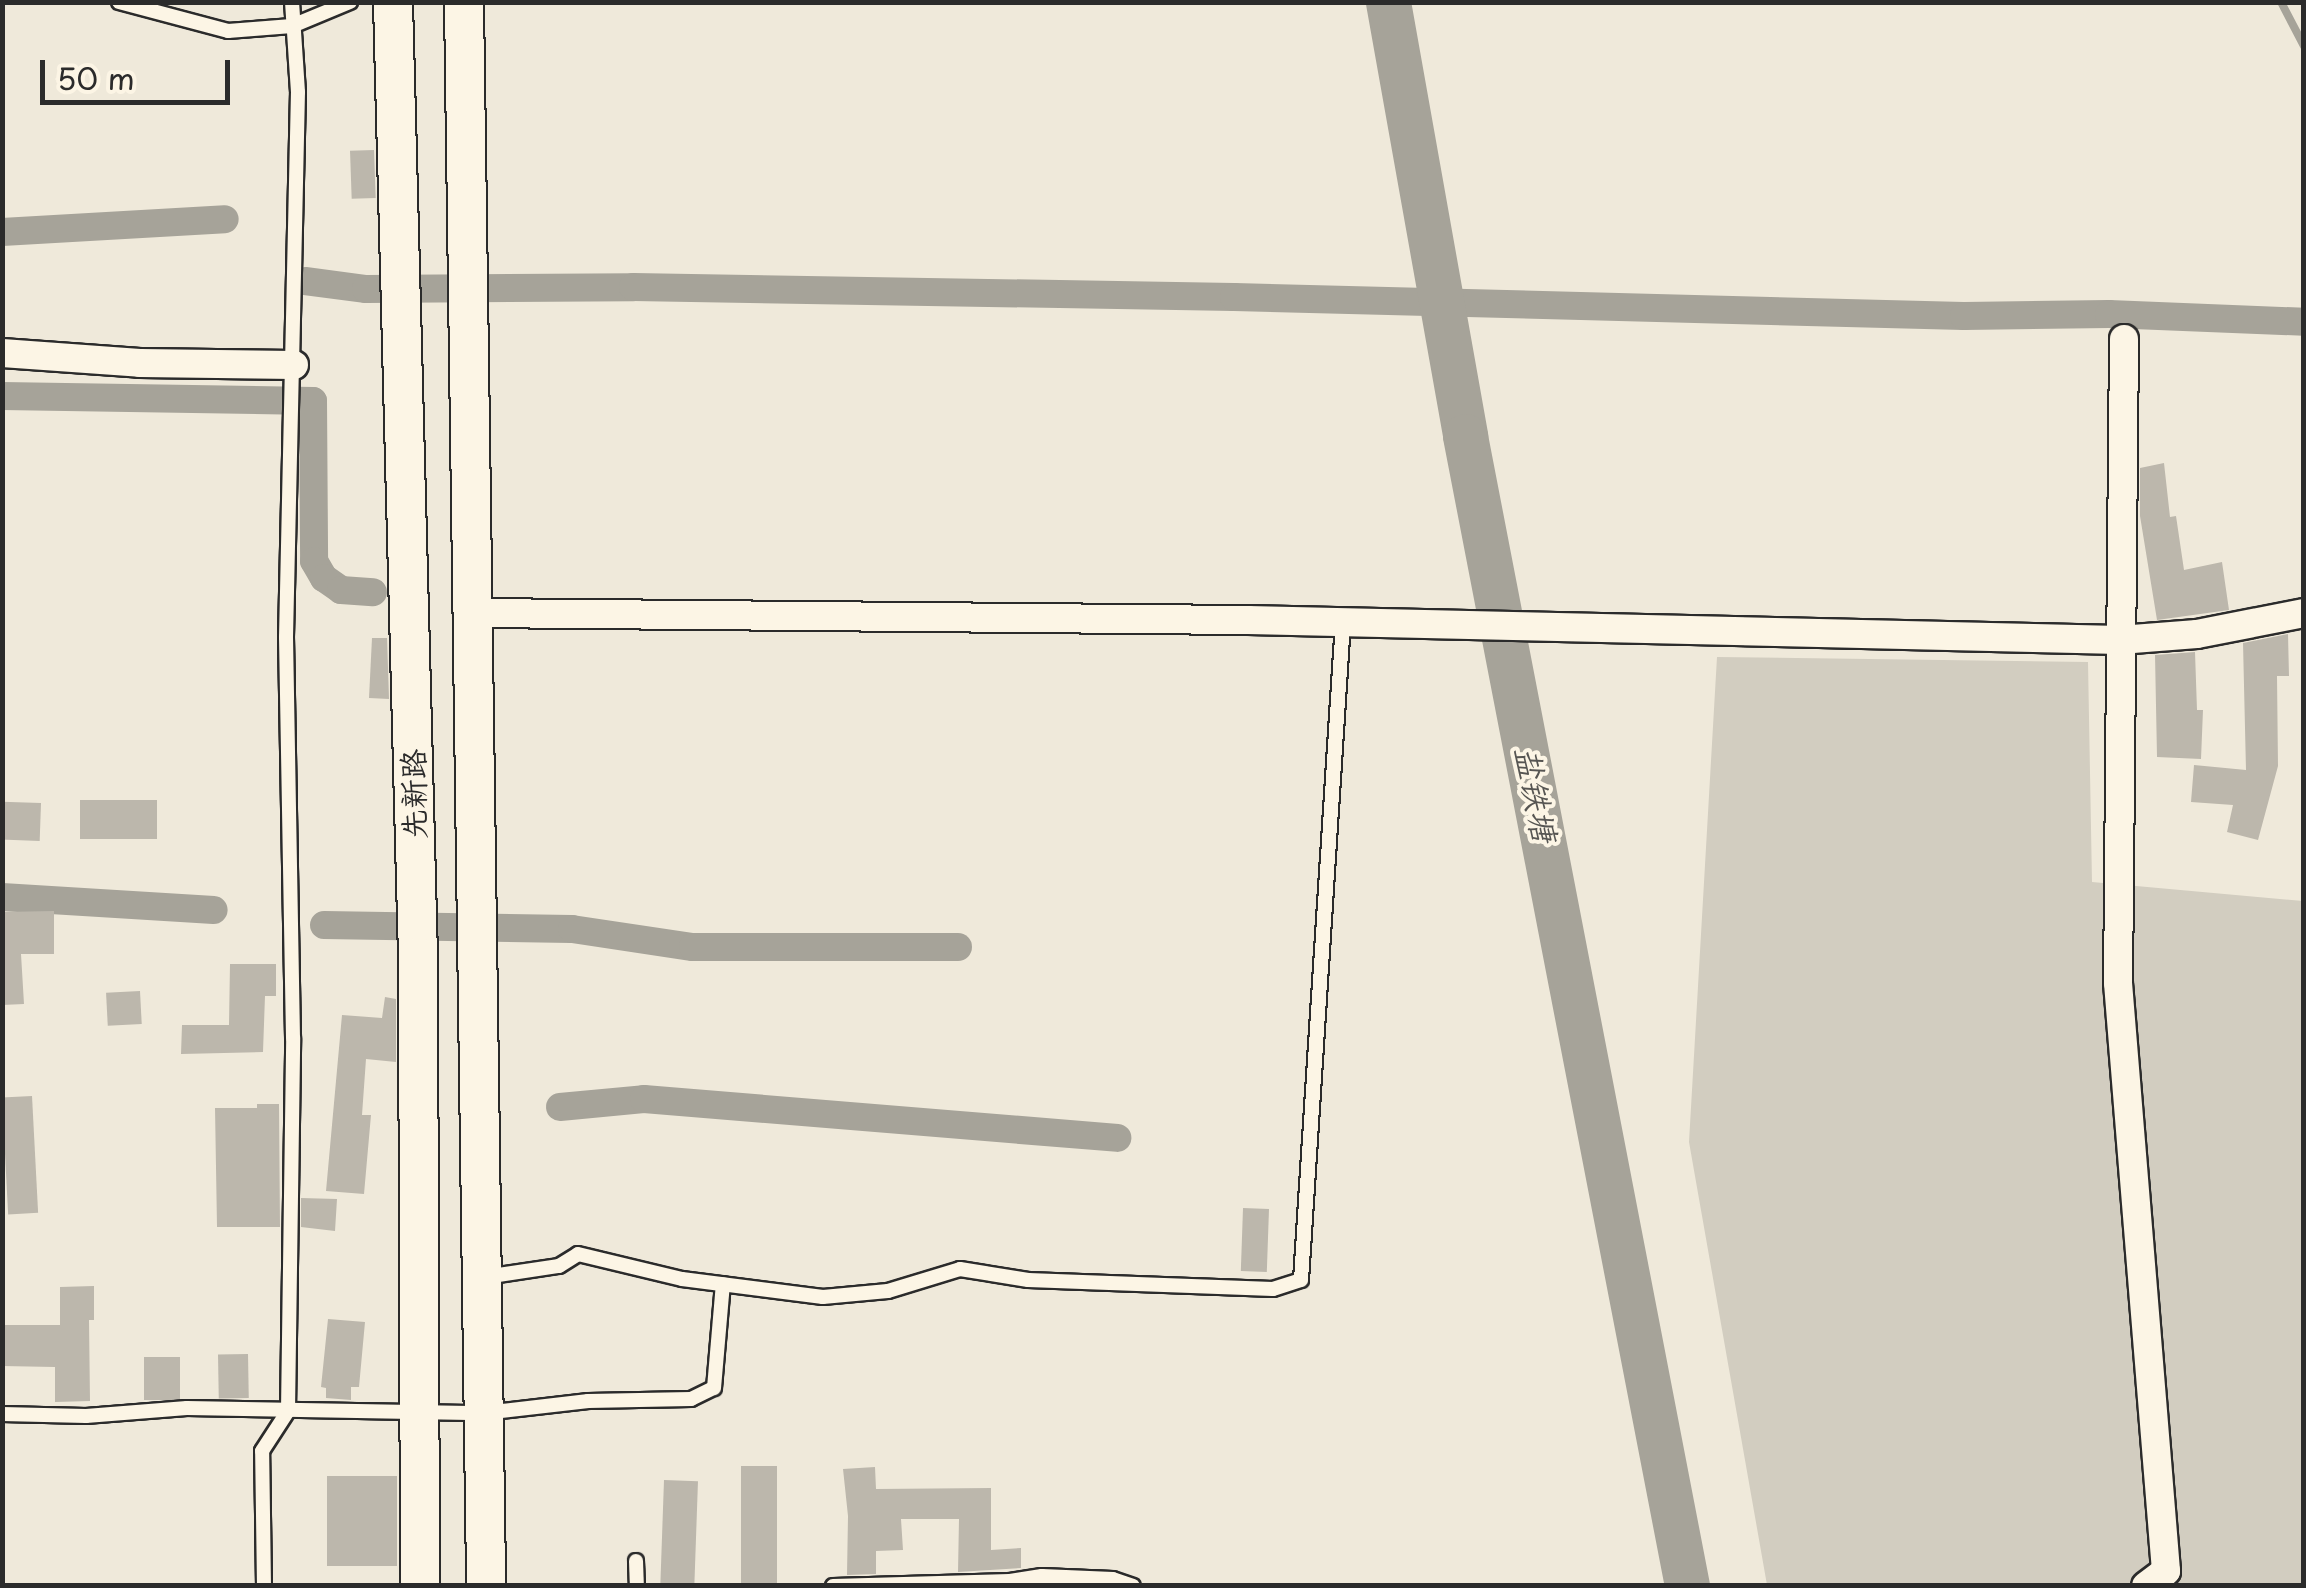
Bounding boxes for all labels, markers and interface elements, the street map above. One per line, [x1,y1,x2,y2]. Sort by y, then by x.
scale bar [45,40,235,102]
text: 50 m [57,55,135,100]
water label: 盐铁塘 [1509,743,1565,845]
street label: 先新路 [394,749,432,839]

